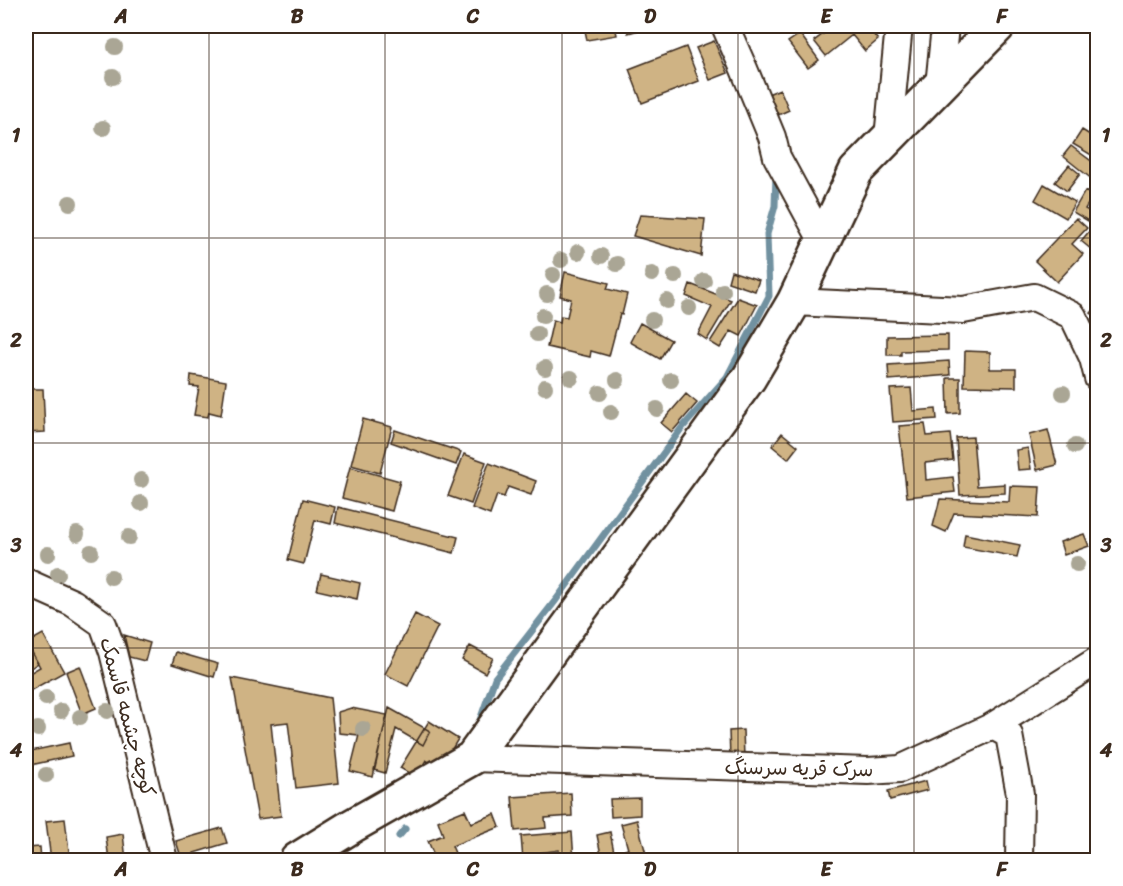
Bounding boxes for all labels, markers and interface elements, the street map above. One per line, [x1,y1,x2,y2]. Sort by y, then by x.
text: A [113,0,128,34]
text: B [291,0,304,34]
text: C [466,0,480,34]
text: D [644,0,657,34]
text: E [820,0,833,34]
text: F [996,0,1009,34]
text: 1 [12,118,21,153]
text: 1 [1102,118,1111,153]
text: 2 [9,323,22,358]
text: 2 [1099,323,1112,358]
text: 3 [10,528,22,563]
text: 3 [1100,528,1112,563]
street label: کوچه چشمه قاسمک [89,633,166,801]
text: 4 [9,733,23,768]
text: 4 [1099,733,1113,768]
street label: سرک قریه سرسنگ [724,750,874,787]
text: A [113,852,128,886]
text: B [291,852,304,886]
text: C [466,852,480,886]
text: D [644,852,657,886]
text: E [820,852,833,886]
text: F [996,852,1009,886]

